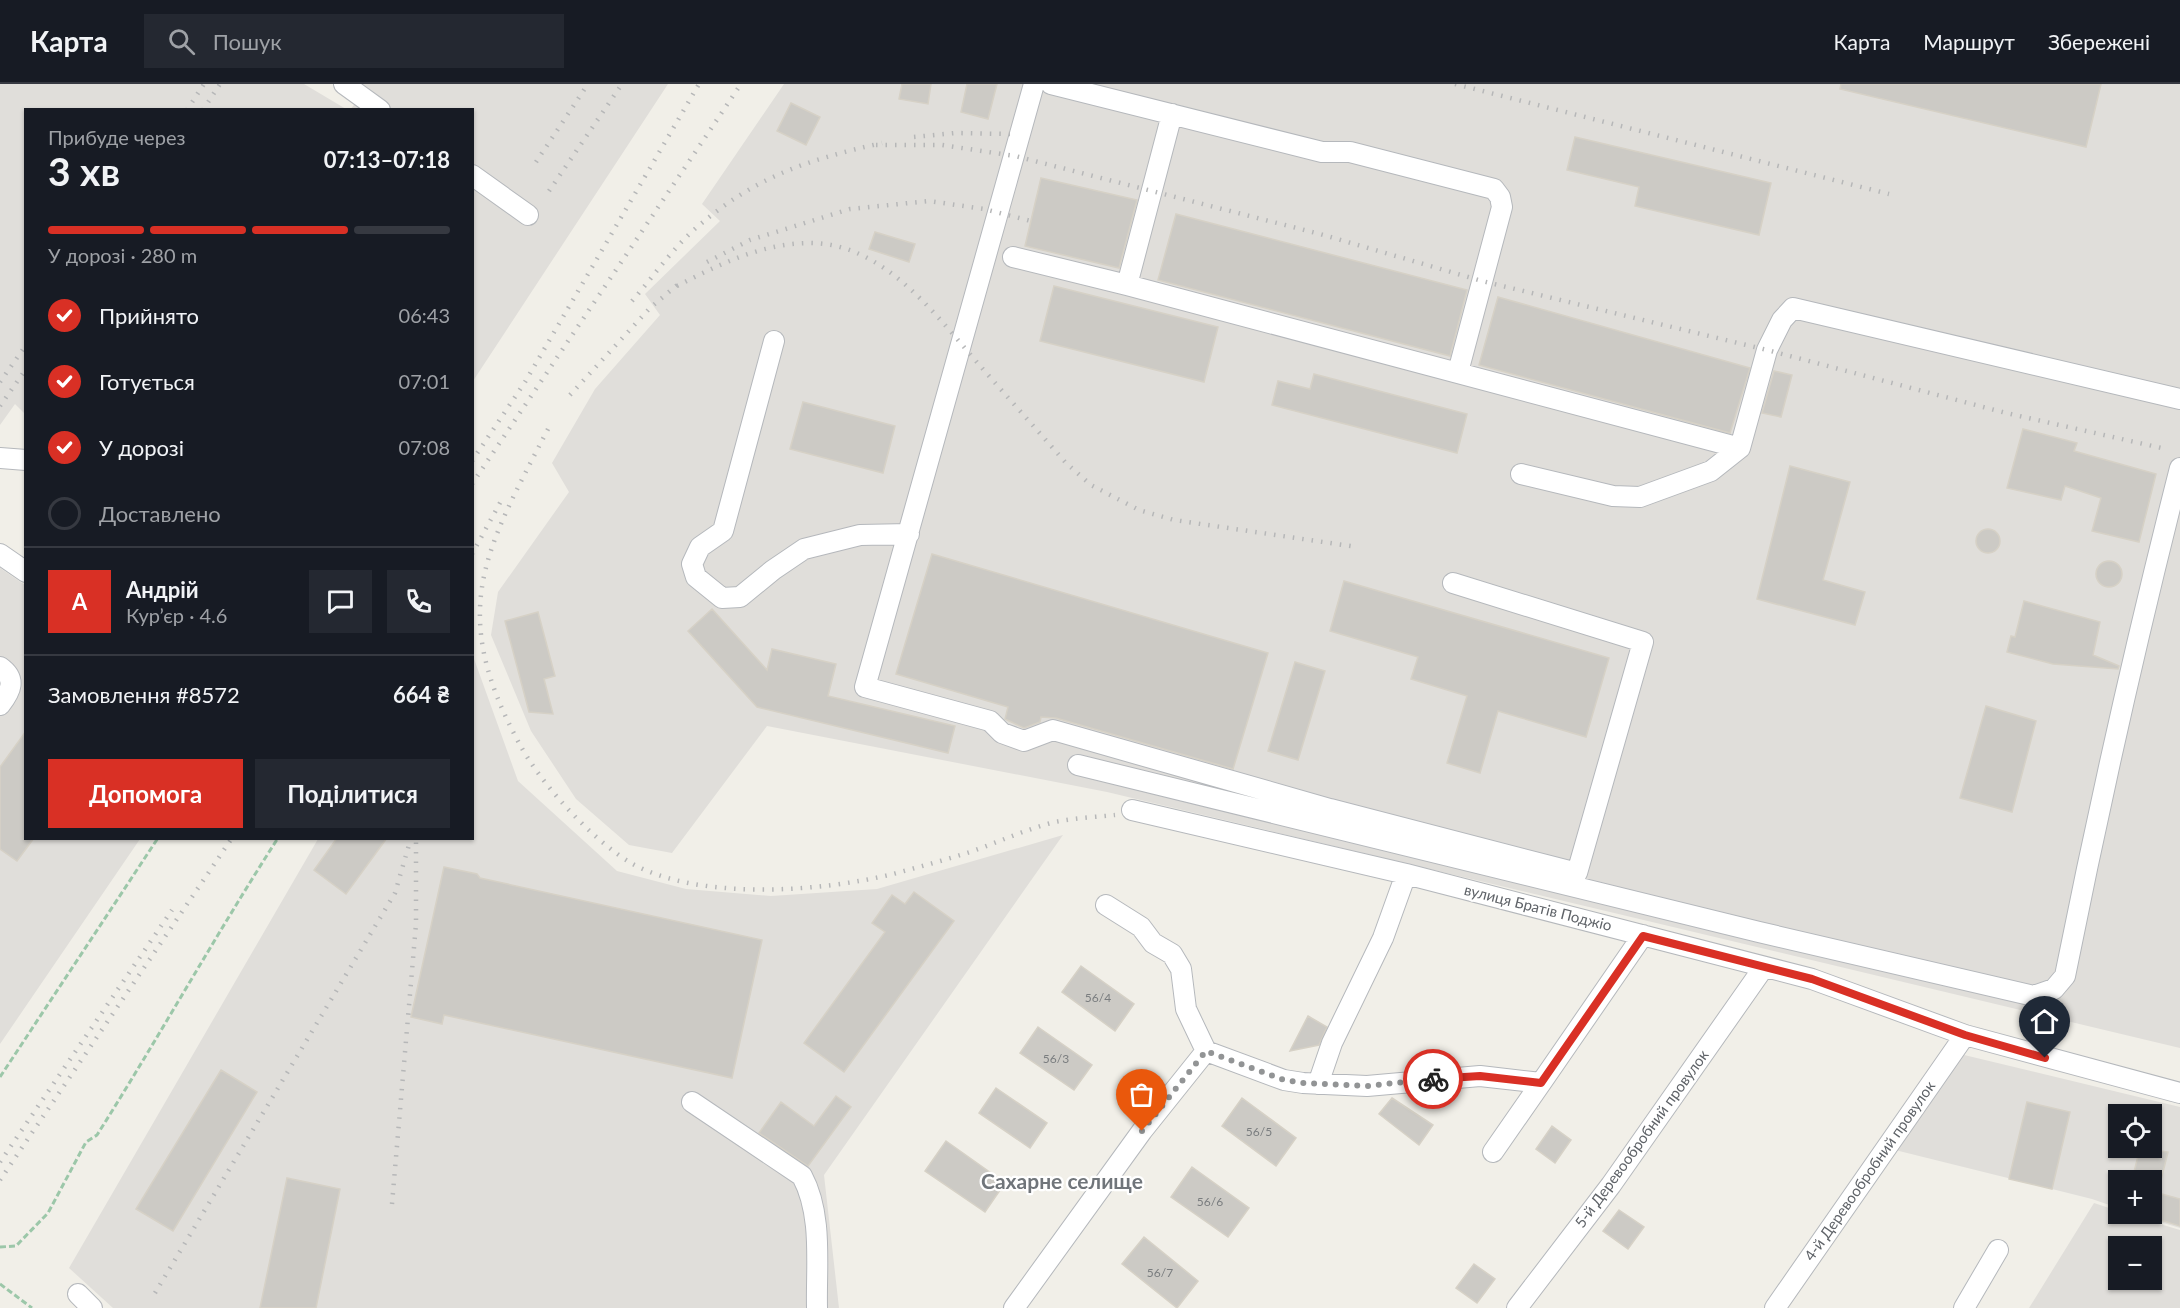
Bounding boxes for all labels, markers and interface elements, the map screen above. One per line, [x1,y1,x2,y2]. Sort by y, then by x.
search box [144,14,564,68]
text: Карта [30,24,108,58]
icon: search [165,25,198,58]
text: Пошук [213,28,282,55]
text: Карта [1834,29,1890,54]
text: Маршрут [1923,29,2015,54]
text: Збережені [2048,29,2150,54]
text: Прибуде через [48,125,185,149]
text: 07:13–07:18 [324,146,450,173]
text: 3 хв [48,148,120,194]
text: У дорозі · 280 m [48,243,197,267]
icon: check [48,299,81,332]
text: Прийнято [99,302,199,329]
text: 06:43 [399,303,450,327]
icon: check [48,365,81,398]
text: Готується [99,368,195,395]
text: 07:01 [399,369,450,393]
icon: check [48,431,81,464]
text: У дорозі [99,434,184,461]
text: 07:08 [399,435,450,459]
text: Доставлено [99,500,221,527]
button: chat [309,570,372,633]
button: phone [387,570,450,633]
text: Андрій [126,576,199,603]
text: А [72,588,87,615]
text: Кур’єр · 4.6 [126,603,227,627]
text: Замовлення #8572 [48,681,240,708]
text: 664 ₴ [393,681,450,708]
button: Допомога [48,759,243,828]
button: Поділитися [255,759,450,828]
street label: вулиця Братів Поджіо [1463,880,1614,934]
house number: 56/4 [1085,990,1111,1005]
pin [2019,996,2070,1058]
icon: home [2028,1005,2061,1038]
street label: 5-й Деревообробний провулок [1571,1046,1712,1231]
courier [1403,1049,1463,1109]
house number: 56/3 [1043,1051,1069,1066]
icon: bike [1417,1063,1450,1096]
pin [1116,1069,1167,1131]
street label: 4-й Деревообробний провулок [1800,1077,1938,1264]
icon: bag [1125,1078,1158,1111]
map controls [2108,1104,2162,1290]
button: locate [2108,1104,2162,1158]
house number: 56/5 [1246,1124,1272,1139]
district label: Сахарне селище [981,1168,1143,1193]
button: + [2108,1170,2162,1224]
house number: 56/6 [1197,1194,1223,1209]
button: − [2108,1236,2162,1290]
house number: 56/7 [1147,1265,1173,1280]

